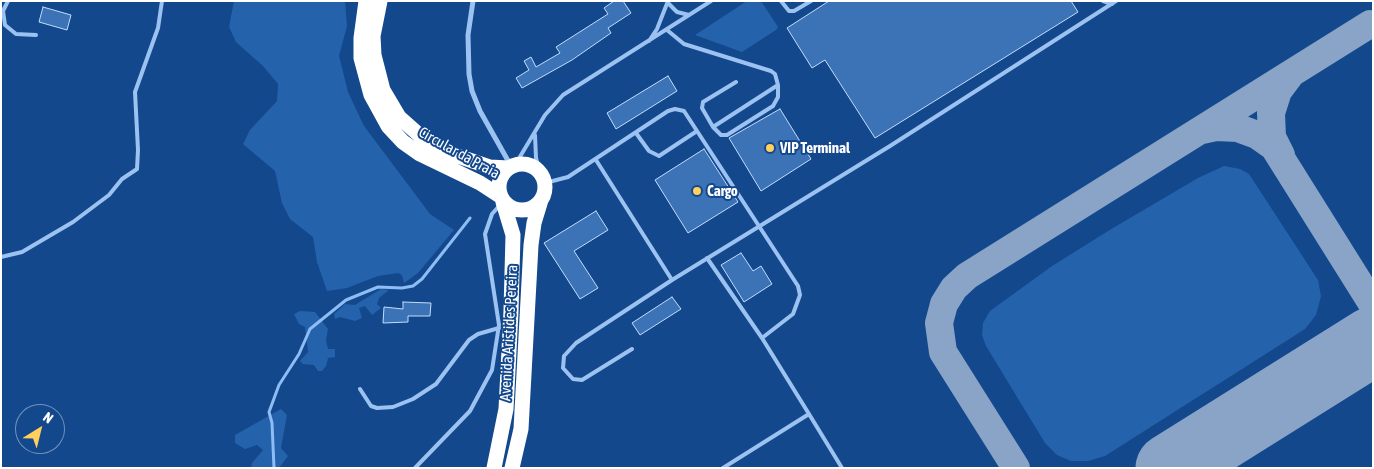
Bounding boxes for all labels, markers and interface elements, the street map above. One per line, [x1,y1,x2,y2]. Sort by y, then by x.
street label: Circular da Praia [415,123,503,183]
place label: VIP Terminal [780,139,850,157]
marker: VIP Terminal [764,142,776,154]
place label: Cargo [707,182,738,200]
marker: Cargo [691,185,703,197]
street label: Avenida Aristides Pereira [496,264,522,402]
north arrow [15,404,65,454]
text: N [40,409,56,427]

